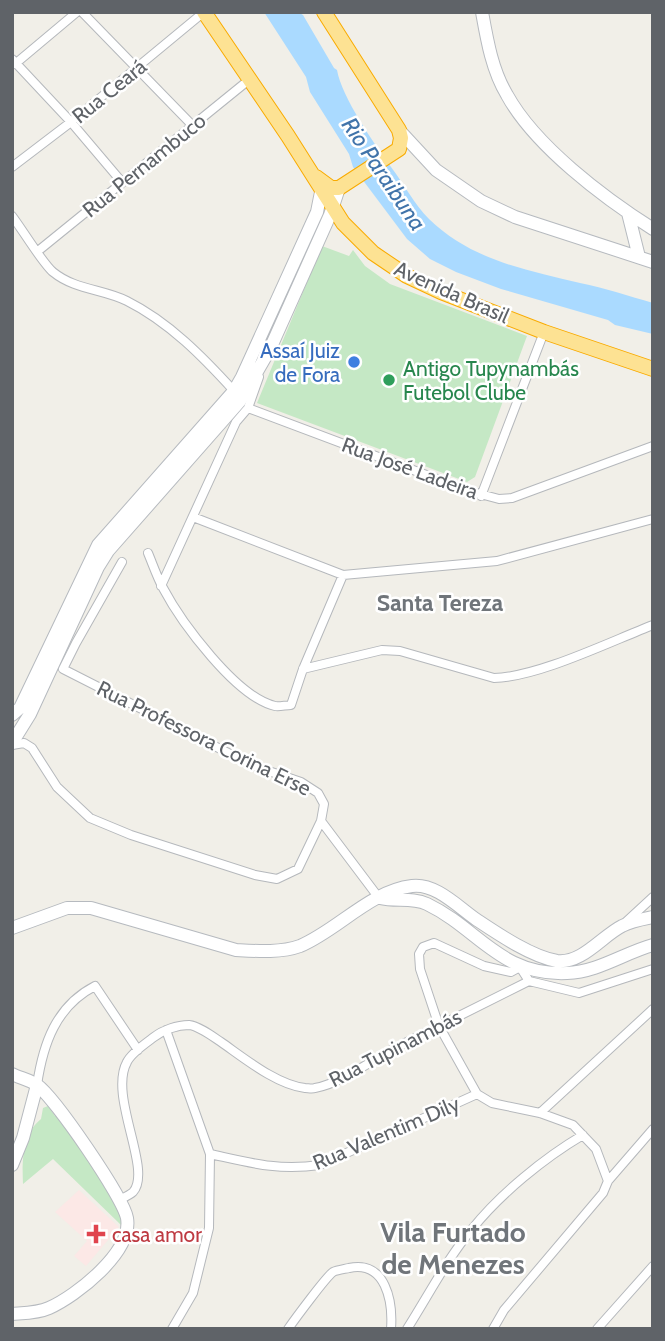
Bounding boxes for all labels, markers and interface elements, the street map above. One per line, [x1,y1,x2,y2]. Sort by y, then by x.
street label: Rua Ceará [67,54,151,128]
street label: Rua Pernambuco [77,108,211,222]
water label: Rio Paraibuna [336,112,432,236]
street label: Avenida Brasil [391,256,513,328]
place label: Assaí Juiz de Fora [260,338,340,387]
marker: Assaí Juiz de Fora [346,354,362,370]
place label: Antigo Tupynambás Futebol Clube [403,356,579,405]
marker: Antigo Tupynambás Futebol Clube [381,372,397,388]
street label: Rua José Ladeira [339,432,481,504]
district label: Santa Tereza [377,589,504,617]
street label: Rua Professora Corina Erse [93,675,315,801]
street label: Rua Tupinambás [325,1004,466,1092]
street label: Rua Valentim Dily [309,1091,464,1175]
district label: Vila Furtado de Menezes [380,1215,526,1281]
place label: casa amor [112,1222,202,1247]
marker: casa amor [86,1224,106,1244]

